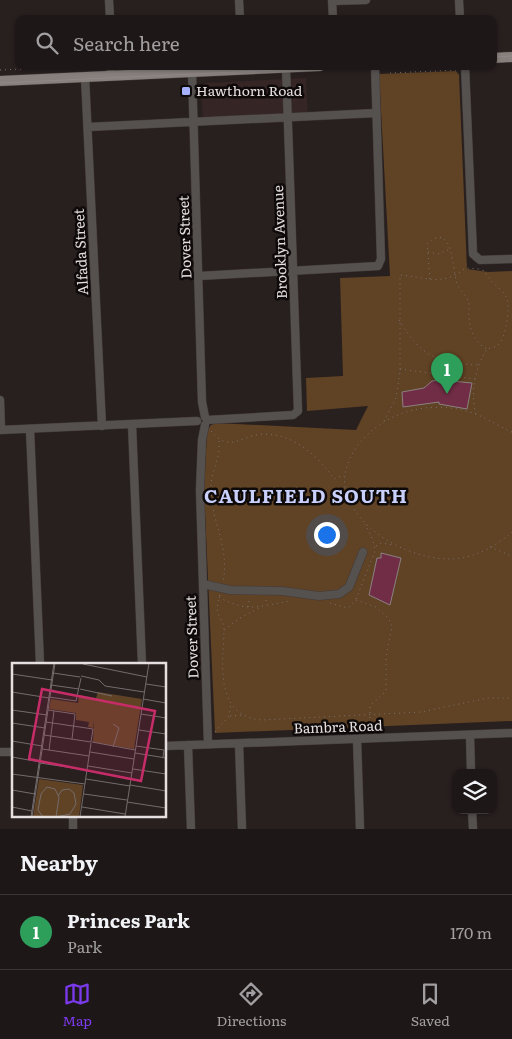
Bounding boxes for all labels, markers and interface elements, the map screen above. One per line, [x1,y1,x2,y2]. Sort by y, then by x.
search box [15,15,497,70]
icon: search [33,29,61,57]
text: Search here [73,29,180,57]
place label: Hawthorn Road [196,80,303,100]
marker: Hawthorn Road [180,85,192,97]
street label: Brooklyn Avenue [267,185,291,299]
street label: Dover Street [173,195,195,279]
street label: Alfada Street [68,208,92,296]
pin: 1 [431,353,463,394]
district label: CAULFIELD SOUTH [204,481,408,509]
your location [314,522,340,548]
street label: Dover Street [180,595,202,679]
inset map [12,663,166,816]
street label: Bambra Road [293,714,383,738]
map controls [452,769,497,814]
button: layers [452,769,497,814]
text: Nearby [20,846,98,877]
text: Princes Park [67,906,190,934]
text: 1 [33,920,39,944]
text: 170 m [450,920,492,944]
text: Park [67,934,102,958]
tab: Map [62,980,92,1030]
tab: Directions [216,980,286,1030]
tab: Saved [411,980,450,1030]

